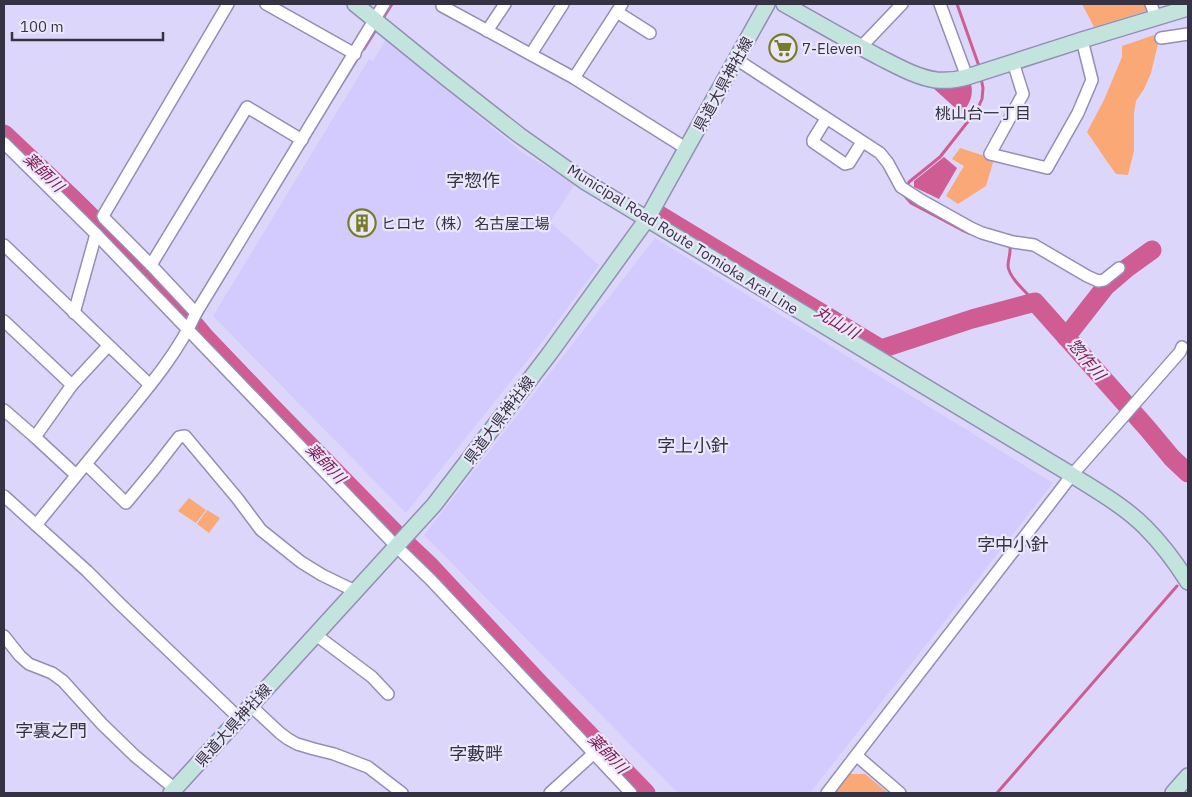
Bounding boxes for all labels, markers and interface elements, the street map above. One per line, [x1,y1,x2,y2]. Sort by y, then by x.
scale bar [12,10,164,42]
text: 100 m [20,17,64,36]
street label: 県道大県神社線 [689,33,757,135]
supermarket icon: 7-Eleven [768,33,798,63]
place label: 7-Eleven [802,39,862,58]
district label: 桃山台一丁目 [935,103,1031,123]
water label: 薬師川 [20,148,70,197]
street label: Municipal Road Route Tomioka Arai Line [564,160,802,318]
district label: 字惣作 [446,169,500,192]
building icon: ヒロセ（株） 名古屋工場 [347,208,377,238]
place label: ヒロセ（株） 名古屋工場 [381,214,550,233]
water label: 丸山川 [811,301,864,344]
water label: 惣作川 [1064,334,1111,385]
street label: 県道大県神社線 [460,372,538,468]
district label: 字上小針 [657,434,729,457]
water label: 薬師川 [302,439,351,489]
district label: 字中小針 [977,533,1049,556]
street label: 県道大県神社線 [191,680,275,770]
district label: 字裏之門 [15,719,87,742]
water label: 薬師川 [584,729,633,779]
district label: 字藪畔 [449,742,503,765]

